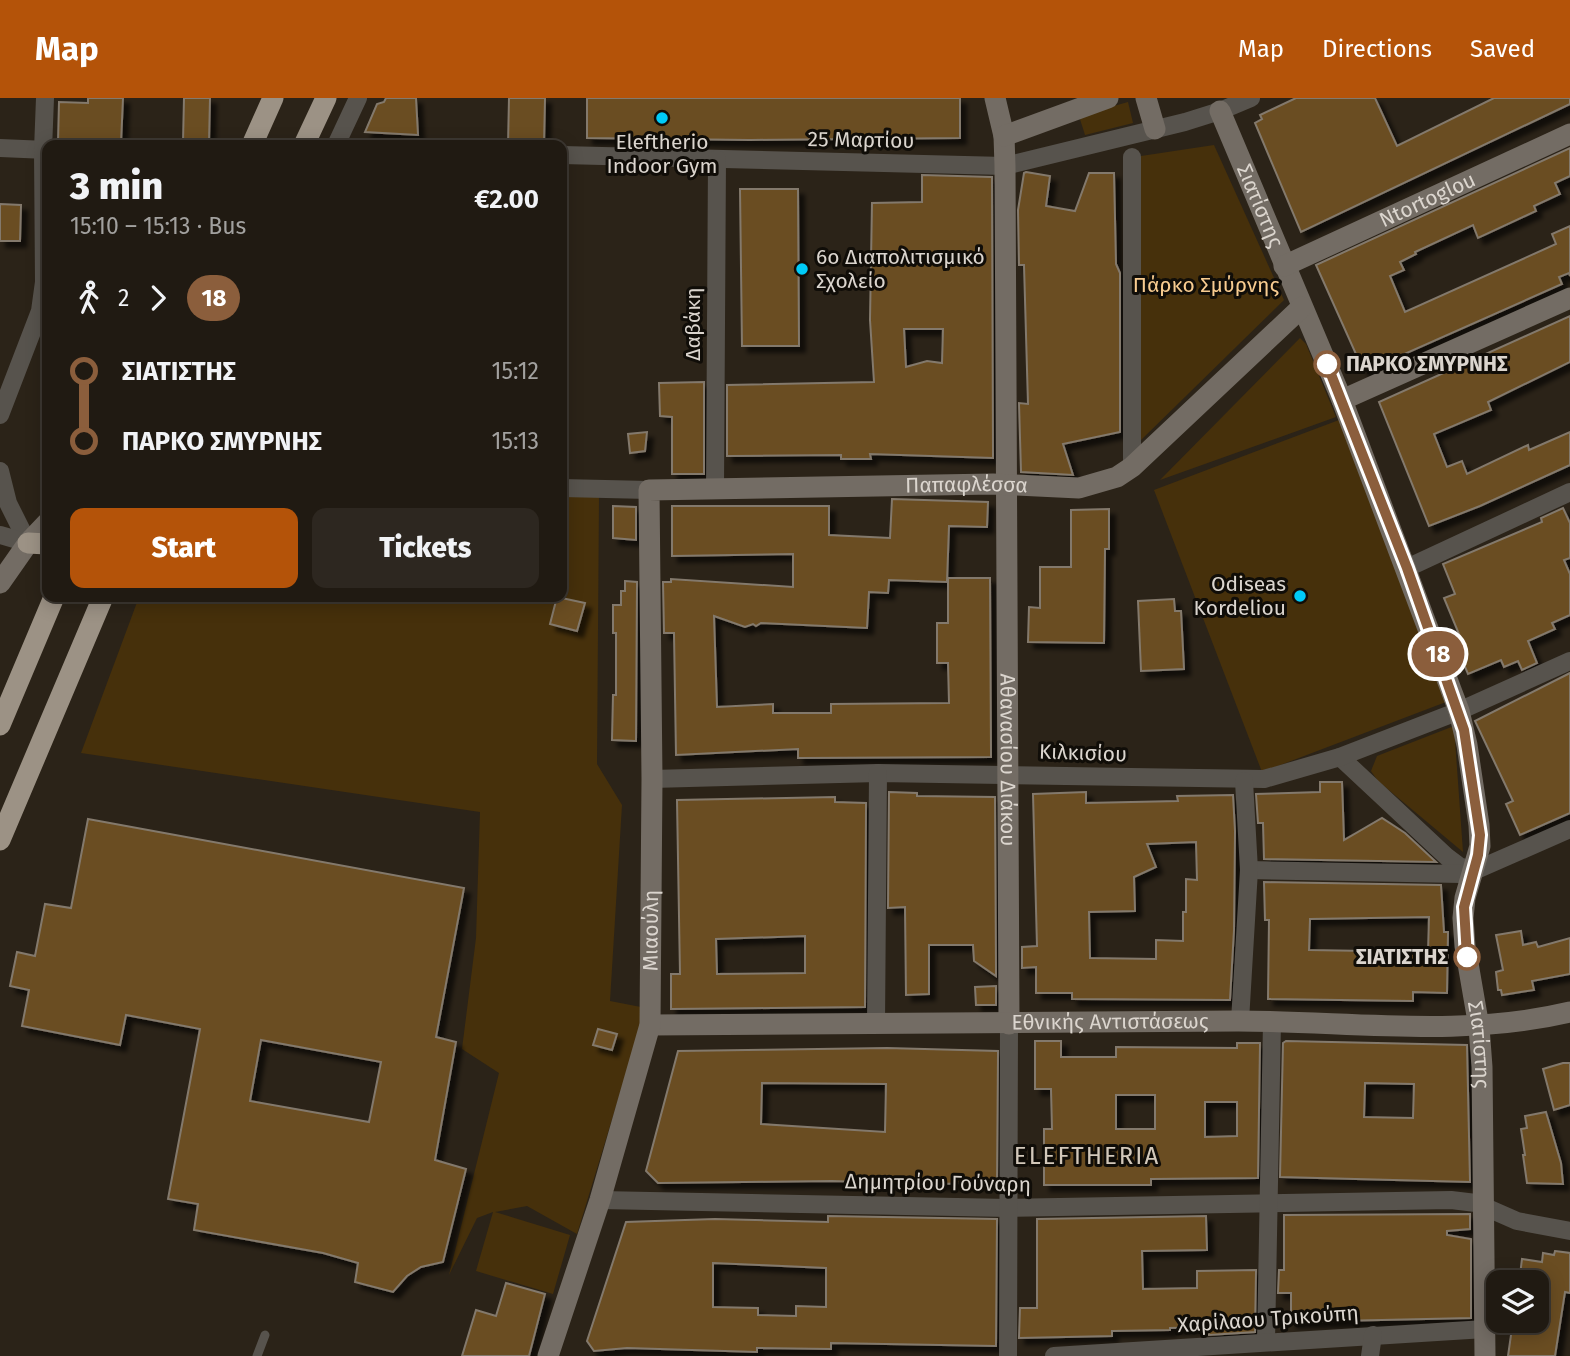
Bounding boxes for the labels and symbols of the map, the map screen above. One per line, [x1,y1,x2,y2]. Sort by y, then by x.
marker: Eleftherio Indoor Gym [654,110,670,126]
street label: 25 Μαρτίου [808,126,914,154]
place label: Eleftherio Indoor Gym [607,129,717,179]
street label: Σιατίστης [1231,160,1289,252]
street label: Ntortoglou [1375,166,1480,233]
place label: 6ο Διαπολιτισμικό Σχολείο [816,244,985,294]
marker: 6ο Διαπολιτισμικό Σχολείο [794,261,810,277]
park label: Πάρκο Σμύρνης [1133,272,1279,298]
street label: Δαβάκη [680,287,706,361]
marker: ΠΑΡΚΟ ΣΜΥΡΝΗΣ [1314,351,1340,377]
place label: ΠΑΡΚΟ ΣΜΥΡΝΗΣ [1346,351,1508,377]
street label: Παπαφλέσσα [905,471,1028,499]
place label: Odiseas Kordeliou [1194,571,1286,621]
marker: Odiseas Kordeliou [1292,588,1308,604]
line badge: 18 [1406,631,1470,677]
street label: Αθανασίου Διάκου [994,674,1021,846]
street label: Κιλκισίου [1039,738,1127,768]
street label: Μιαούλη [637,890,664,971]
place label: ΣΙΑΤΙΣΤΗΣ [1356,944,1448,970]
marker: ΣΙΑΤΙΣΤΗΣ [1454,944,1480,970]
street label: Σιατίστης [1462,999,1495,1089]
street label: Εθνικής Αντιστάσεως [1011,1008,1209,1035]
district label: ELEFTHERIA [1014,1142,1160,1170]
street label: Δημητρίου Γούναρη [845,1168,1031,1198]
street label: Χαρίλαου Τρικούπη [1176,1300,1360,1338]

